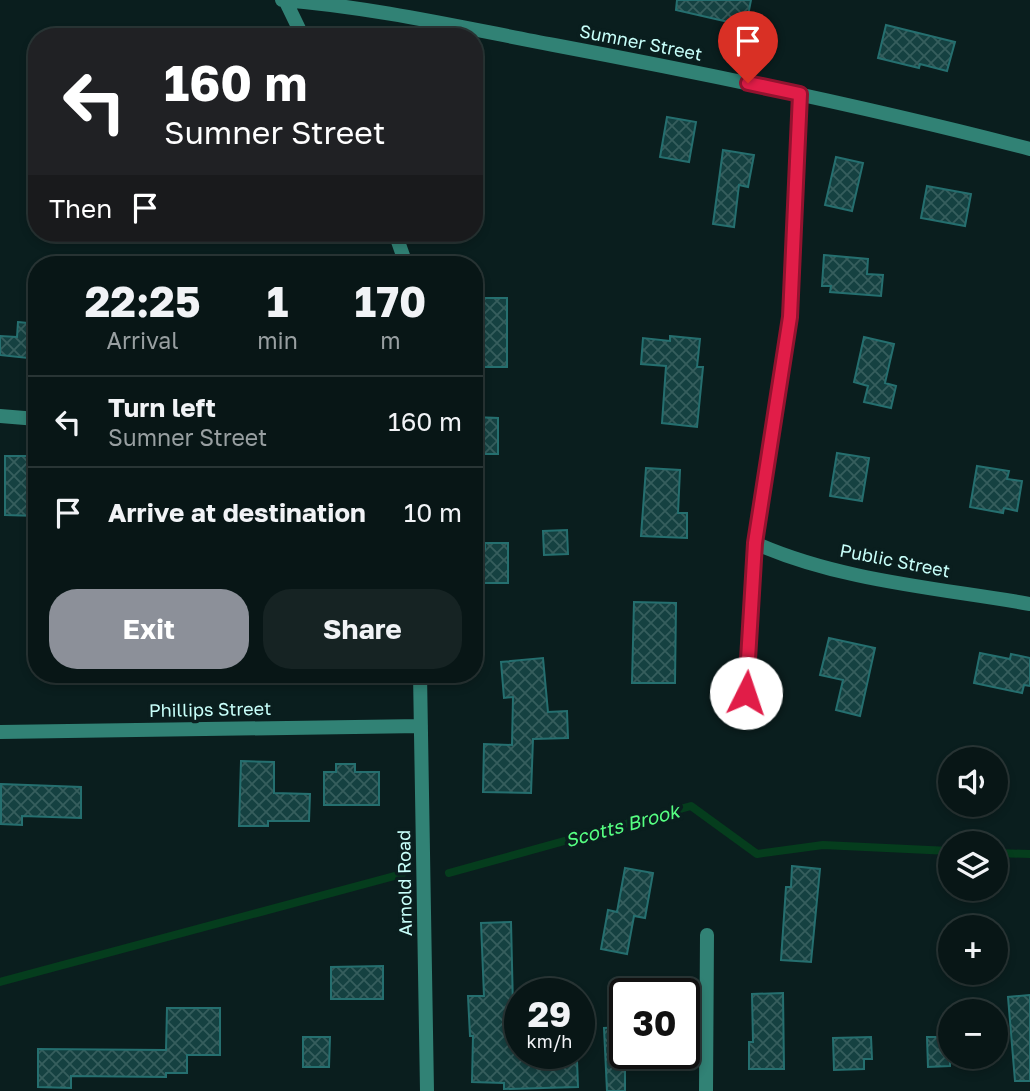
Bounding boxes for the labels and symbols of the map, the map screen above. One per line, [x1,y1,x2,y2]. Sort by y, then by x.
pin [718,11,778,83]
street label: Sumner Street [578,19,704,65]
street label: Public Street [838,539,952,581]
position arrow [709,656,783,730]
street label: Phillips Street [149,697,271,721]
water label: Scotts Brook [562,798,684,851]
street label: Arnold Road [392,830,416,936]
speed limit sign: 30 [609,978,700,1069]

